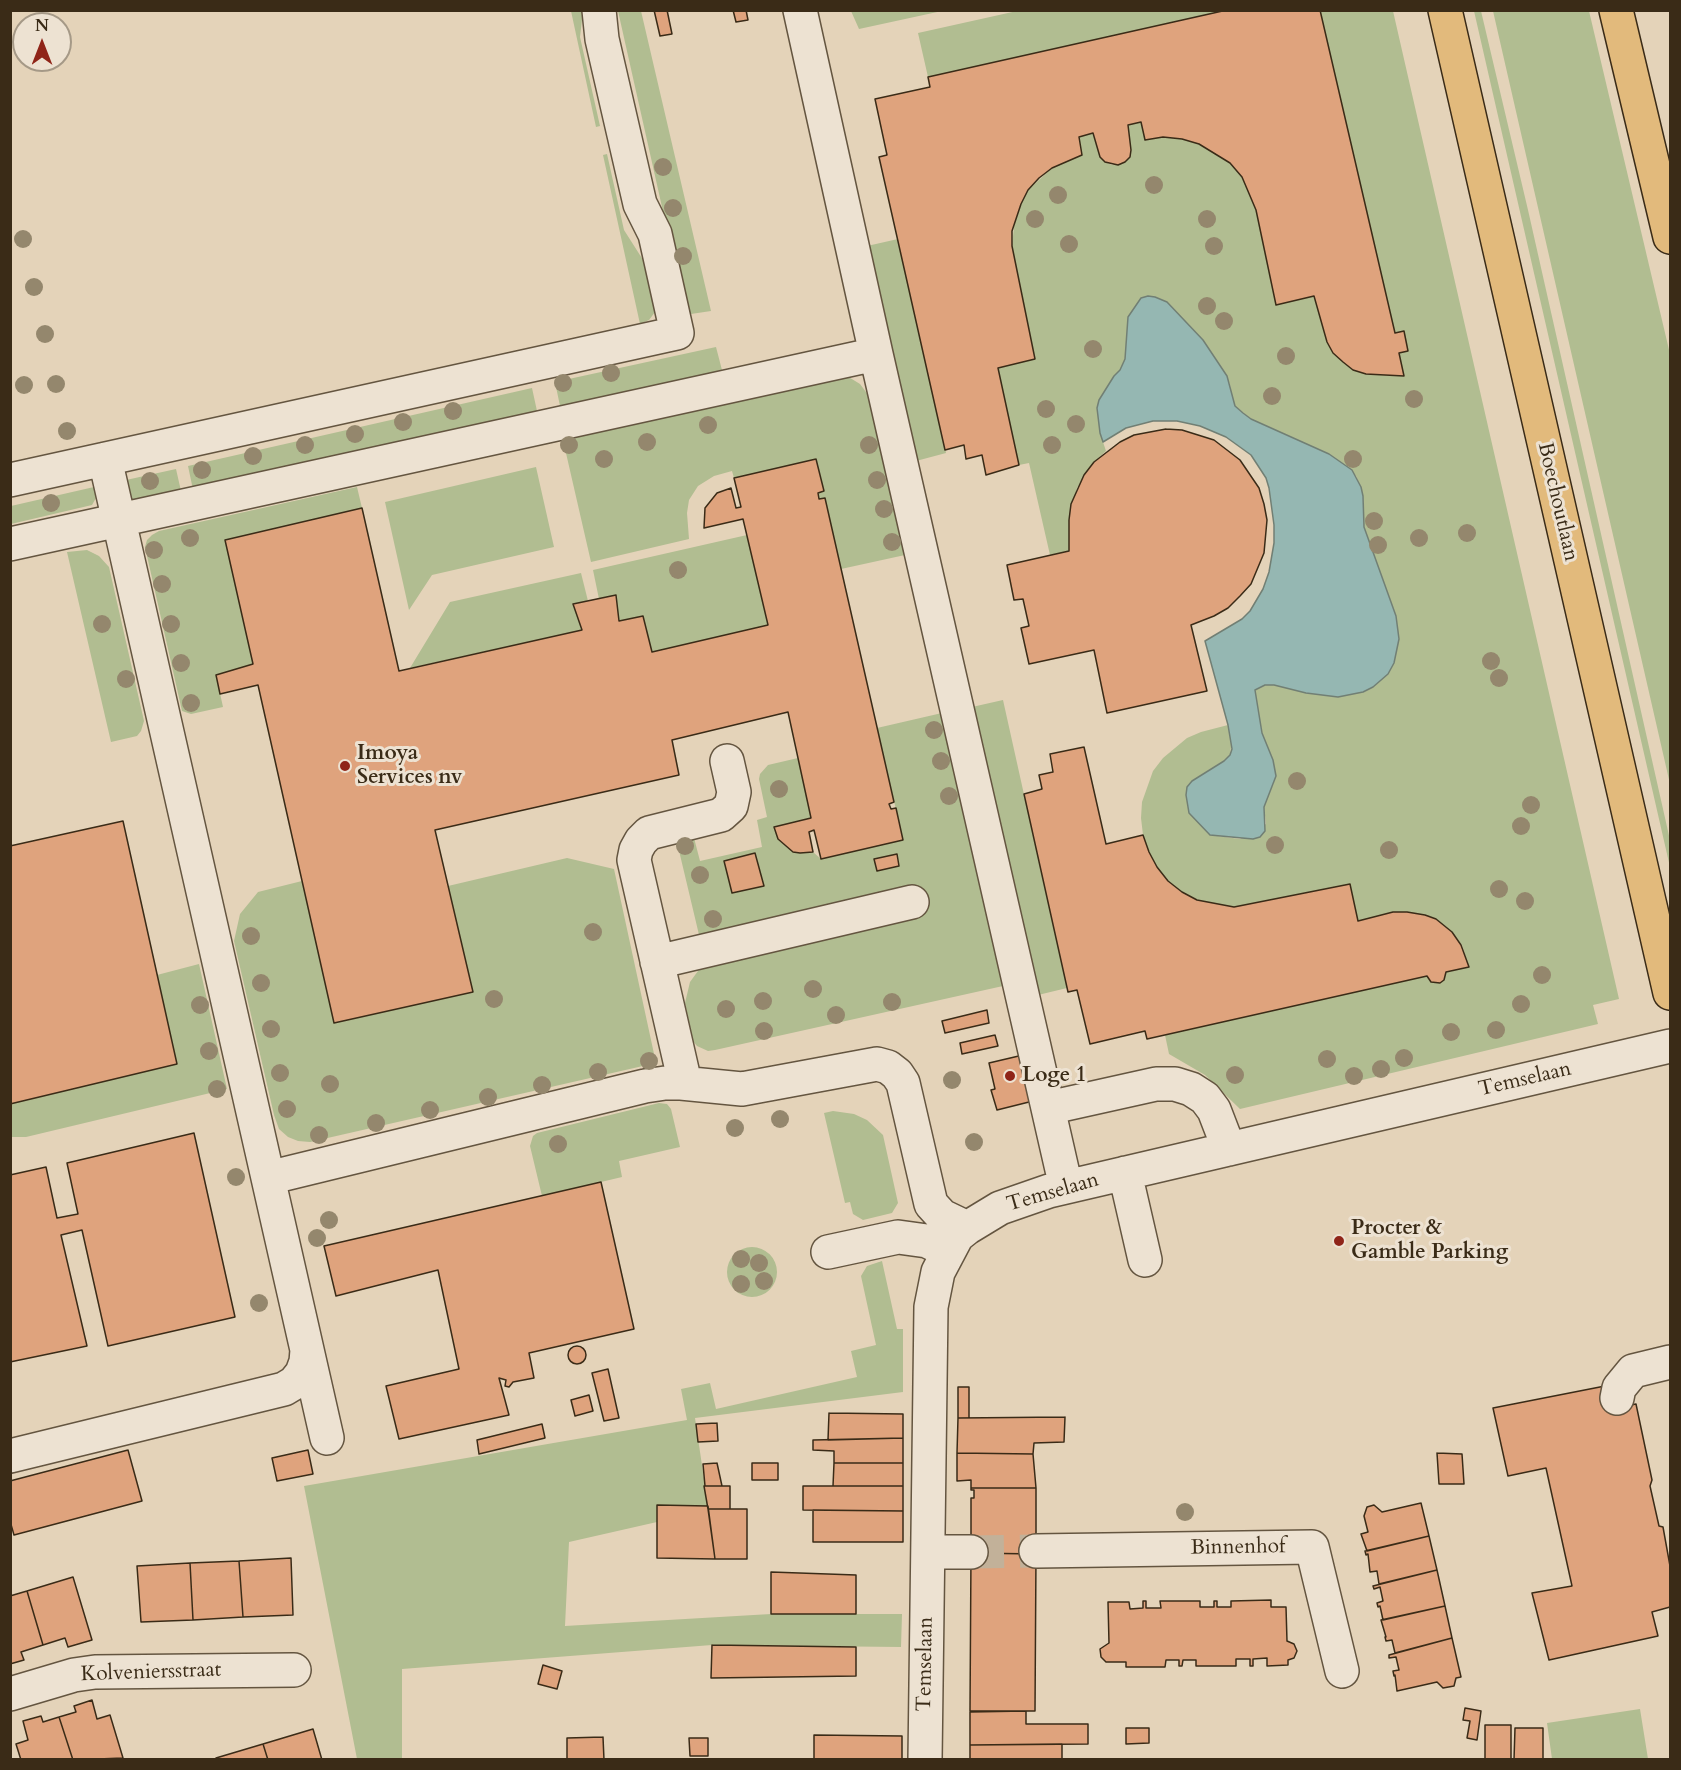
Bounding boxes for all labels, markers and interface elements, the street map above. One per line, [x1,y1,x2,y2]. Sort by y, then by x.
north arrow [12,12,72,72]
text: N [35,15,49,37]
street label: Boechoutlaan [1531,440,1583,564]
place label: Imoya Services nv [357,741,462,791]
marker: Imoya Services nv [338,759,352,773]
street label: Temselaan [1476,1057,1574,1103]
place label: Loge 1 [1022,1063,1087,1089]
marker: Loge 1 [1003,1069,1017,1083]
street label: Temselaan [1004,1168,1102,1218]
place label: Procter & Gamble Parking [1351,1216,1508,1266]
marker: Procter & Gamble Parking [1332,1234,1346,1248]
street label: Binnenhof [1190,1535,1286,1561]
street label: Temselaan [913,1616,939,1712]
street label: Kolveniersstraat [80,1658,222,1688]

